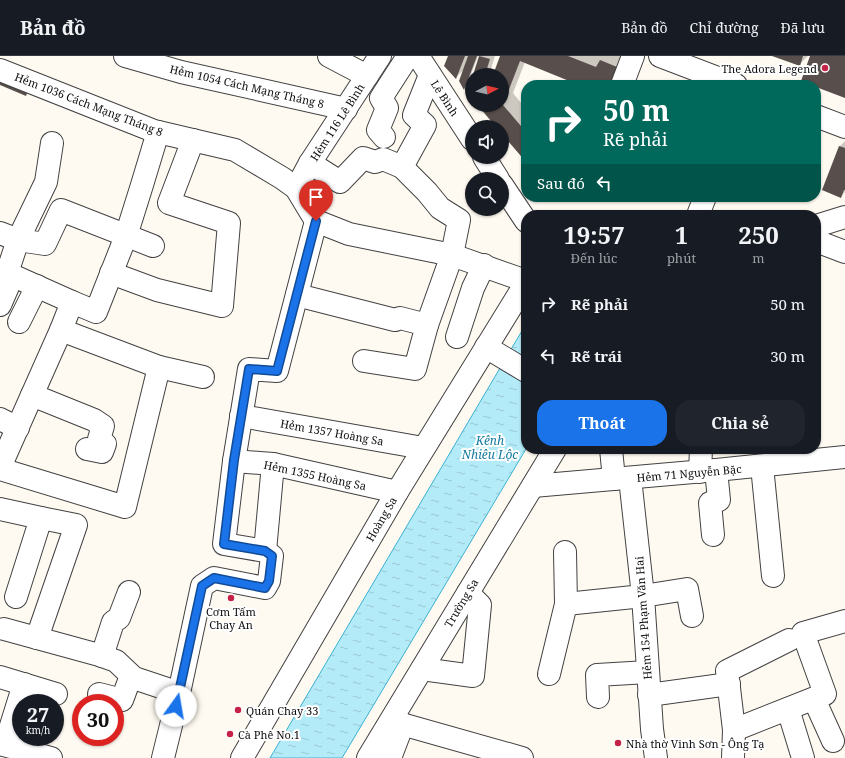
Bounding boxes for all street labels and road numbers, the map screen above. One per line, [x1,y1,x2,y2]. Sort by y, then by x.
street label: Hẻm 1054 Cách Mạng Tháng 8 [168,61,326,111]
street label: Hẻm 1036 Cách Mạng Tháng 8 [13,69,165,139]
street label: Lê Bình [428,77,462,119]
street label: Hẻm 116 Lê Bình [306,80,368,164]
street label: Hẻm 1357 Hoàng Sa [279,416,385,448]
street label: Hẻm 1355 Hoàng Sa [262,457,368,493]
street label: Hẻm 71 Nguyễn Bặc [636,461,742,485]
street label: Hoàng Sa [362,494,400,544]
street label: Hẻm 154 Phạm Văn Hai [631,555,655,680]
street label: Trường Sa [441,576,481,630]

